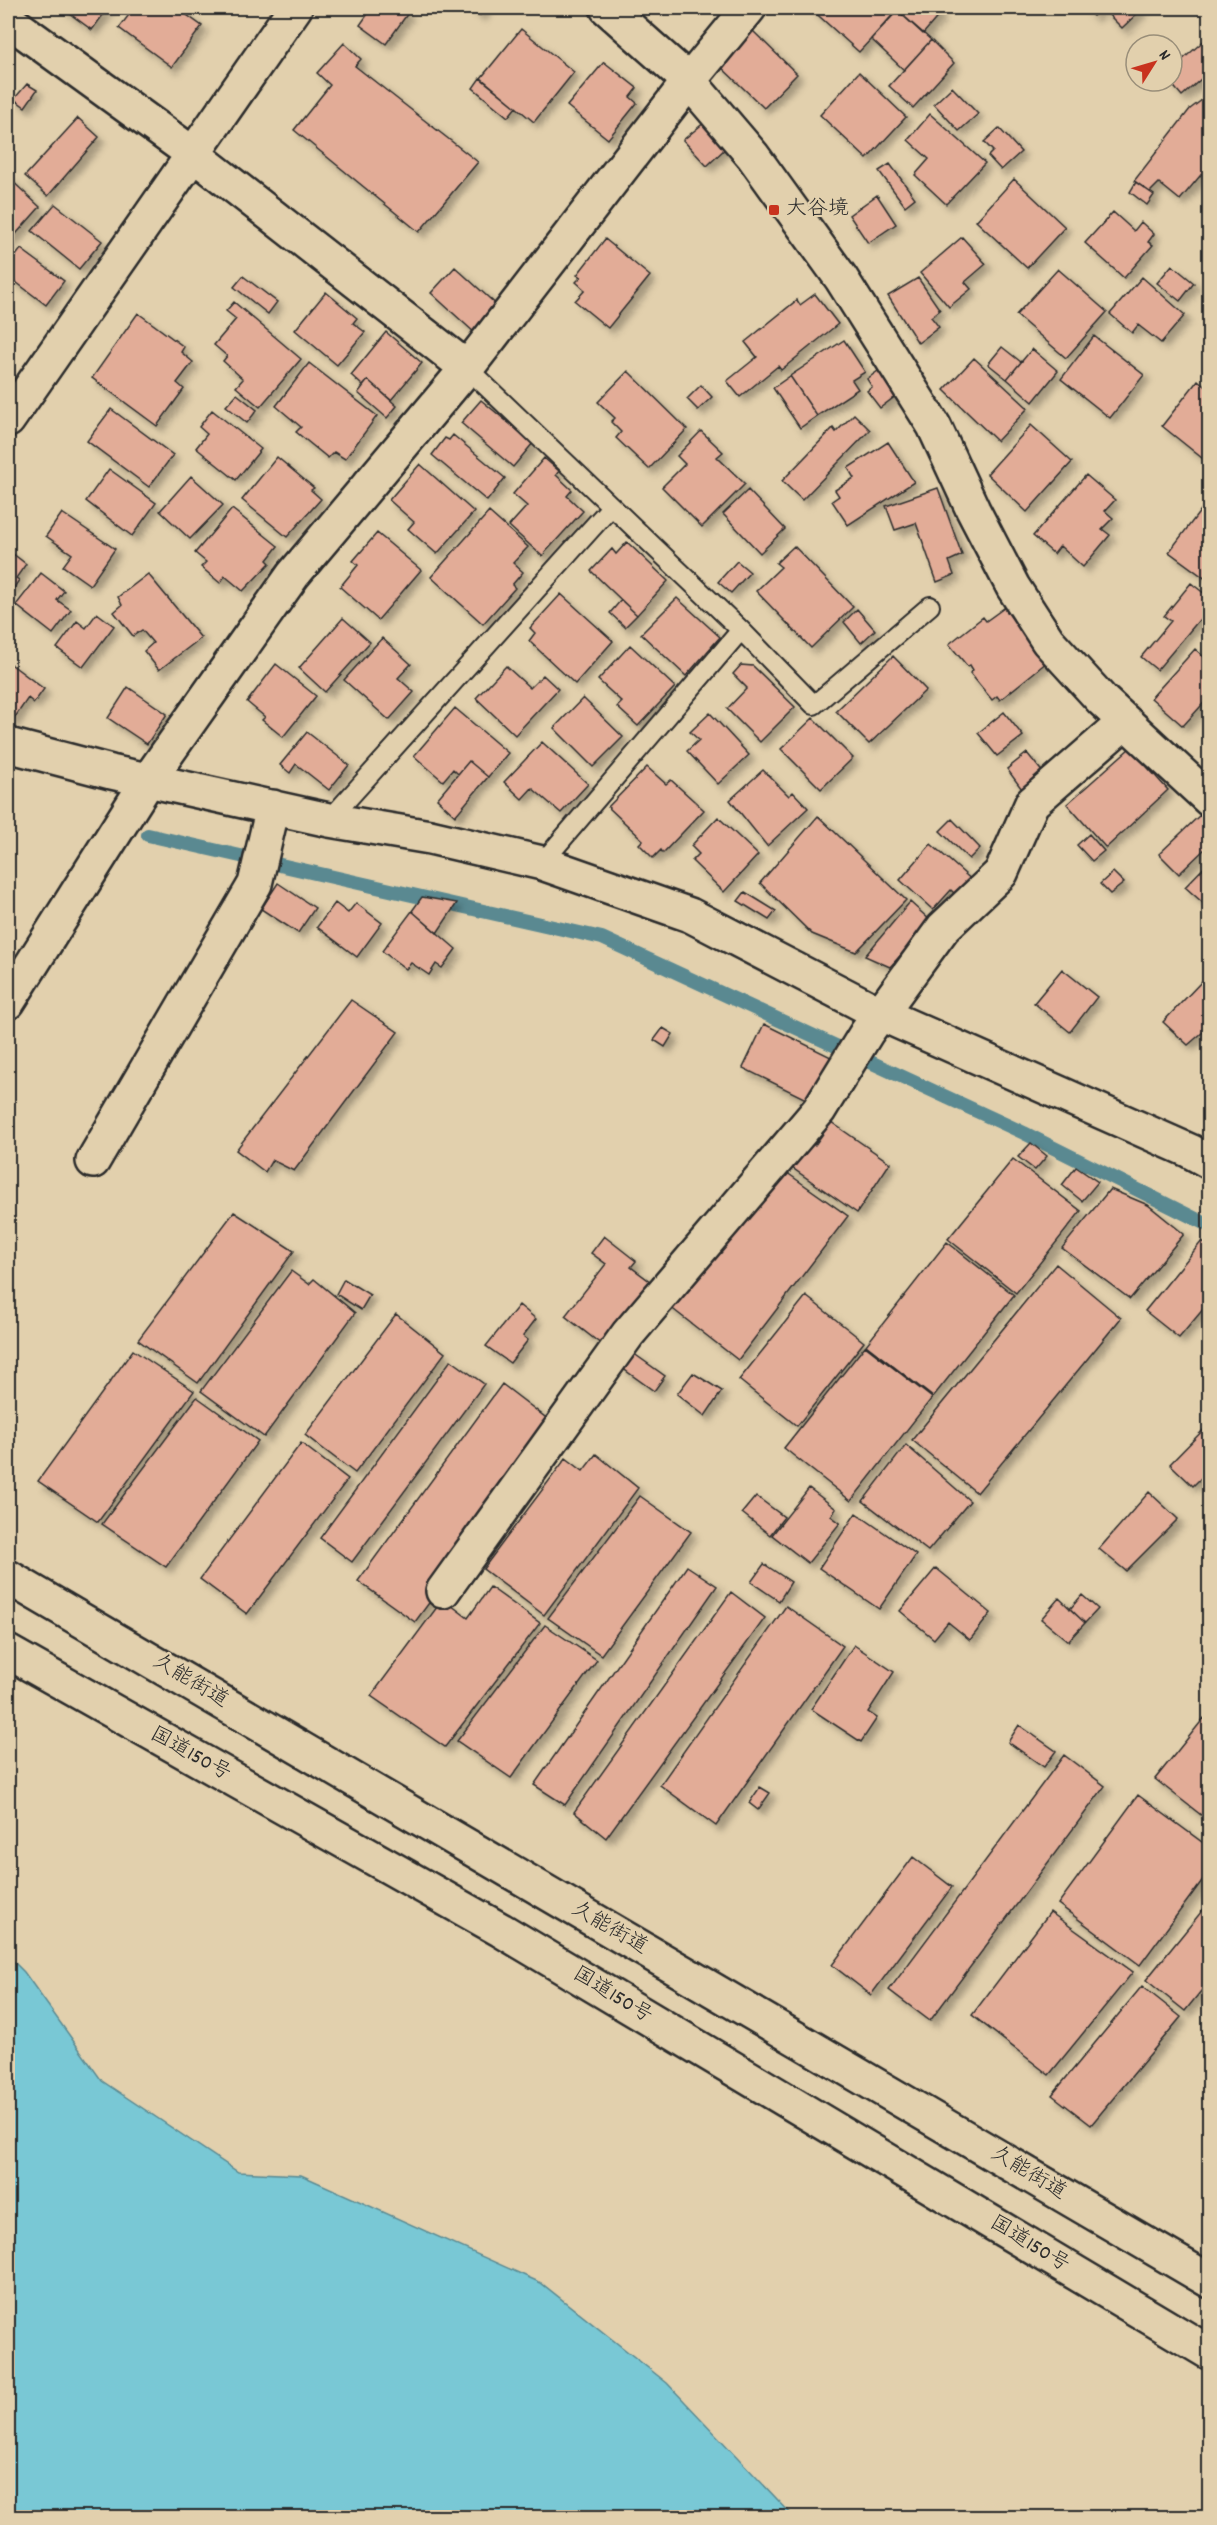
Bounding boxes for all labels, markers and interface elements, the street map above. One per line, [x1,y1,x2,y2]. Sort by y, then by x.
north arrow [1124,33,1184,93]
text: N [1152,45,1176,66]
place label: 大谷境 [786,195,849,225]
marker: 大谷境 [767,203,781,217]
street label: 久能街道 [146,1648,234,1716]
street label: 国道150号 [144,1720,236,1790]
street label: 久能街道 [565,1895,653,1963]
street label: 国道150号 [566,1960,658,2032]
street label: 久能街道 [984,2140,1072,2208]
street label: 国道150号 [983,2209,1075,2281]

